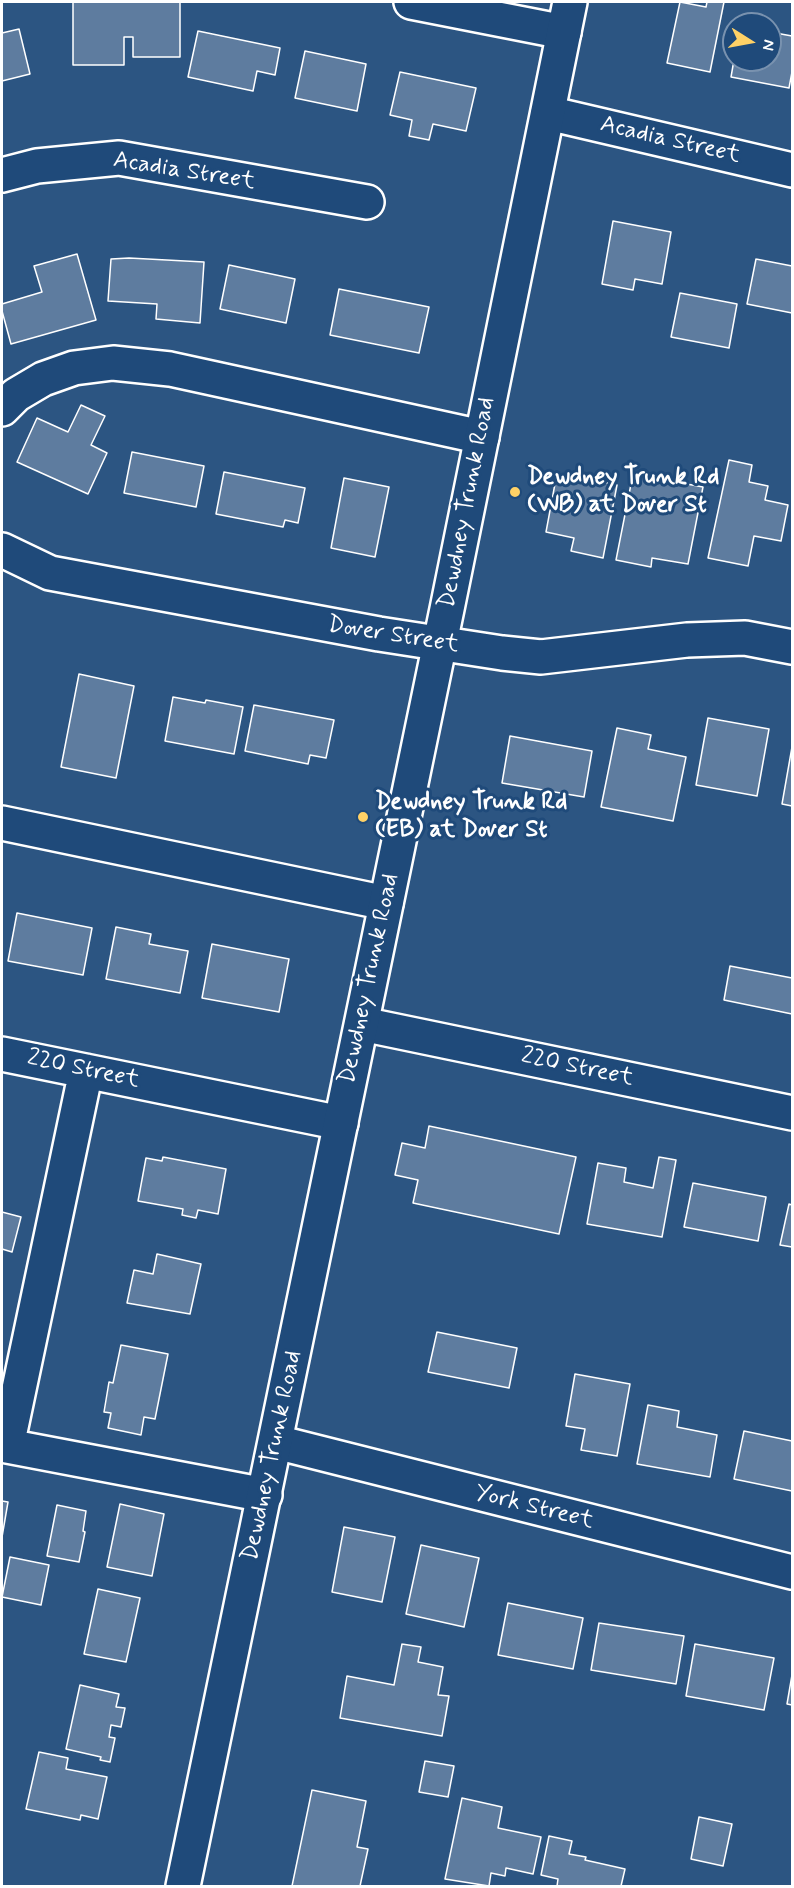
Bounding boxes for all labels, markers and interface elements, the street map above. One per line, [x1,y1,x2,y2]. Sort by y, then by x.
north arrow [722,12,782,72]
text: N [757,38,780,52]
street label: Acadia Street [597,111,743,171]
street label: Acadia Street [111,147,257,197]
street label: Dewdney Trunk Road [433,395,503,611]
place label: Dewdney Trunk Rd (WB) at Dover St [527,464,719,520]
marker: Dewdney Trunk Rd (WB) at Dover St [508,485,522,499]
street label: Dover Street [325,611,461,661]
place label: Dewdney Trunk Rd (EB) at Dover St [375,789,567,845]
marker: Dewdney Trunk Rd (EB) at Dover St [356,810,370,824]
street label: Dewdney Trunk Road [334,871,406,1087]
street label: 220 Street [518,1042,636,1094]
street label: 220 Street [24,1044,142,1096]
street label: Dewdney Trunk Road [237,1348,309,1564]
street label: York Street [472,1479,596,1537]

